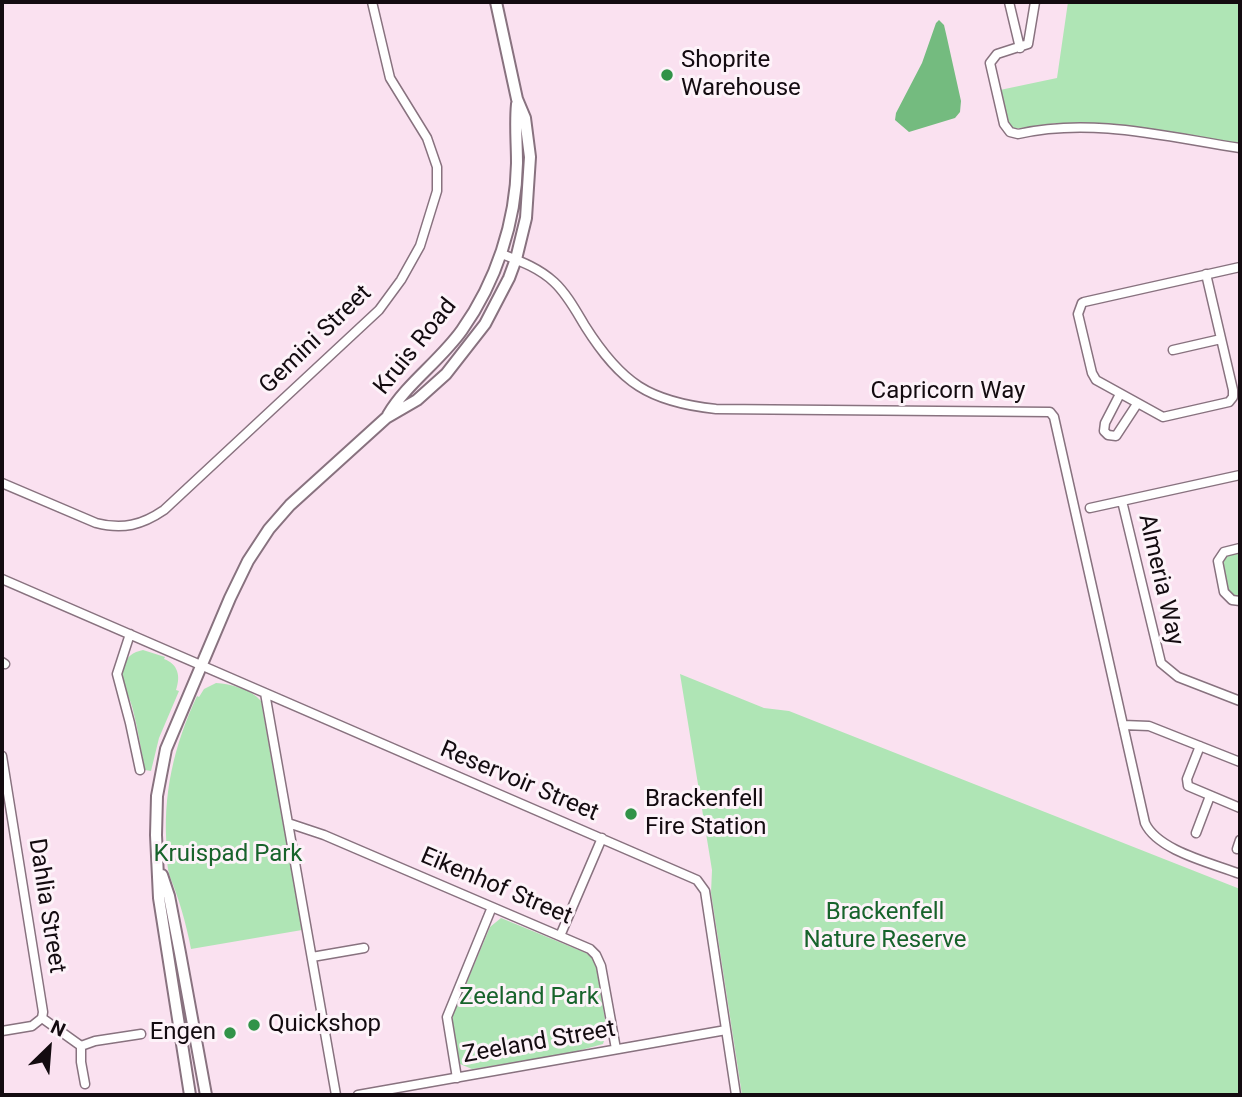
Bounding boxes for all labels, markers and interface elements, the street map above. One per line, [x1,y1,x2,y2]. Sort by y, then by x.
place label: Shoprite Warehouse [681,47,801,103]
marker: Shoprite Warehouse [659,67,675,83]
street label: Gemini Street [254,280,378,400]
street label: Kruis Road [368,293,464,401]
street label: Capricorn Way [871,378,1025,406]
street label: Almeria Way [1131,512,1189,648]
street label: Reservoir Street [435,736,603,828]
place label: Brackenfell Fire Station [645,786,766,842]
marker: Brackenfell Fire Station [623,806,639,822]
street label: Dahlia Street [21,837,71,975]
park label: Kruispad Park [153,841,303,869]
street label: Eikenhof Street [416,842,576,932]
park label: Brackenfell Nature Reserve [803,899,967,955]
park label: Zeeland Park [459,984,599,1012]
place label: Quickshop [268,1011,381,1039]
north arrow [14,1013,84,1083]
text: N [47,1015,69,1042]
street label: Zeeland Street [460,1015,618,1071]
marker: Quickshop [246,1017,262,1033]
place label: Engen [150,1019,216,1047]
marker: Engen [222,1025,238,1041]

